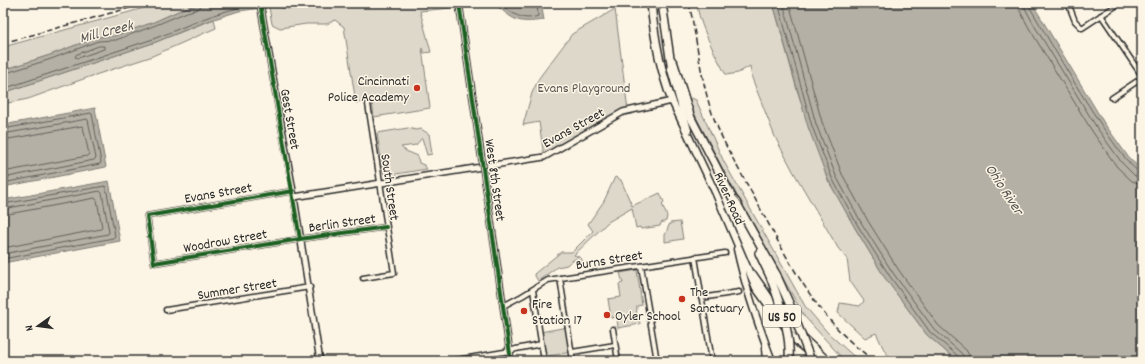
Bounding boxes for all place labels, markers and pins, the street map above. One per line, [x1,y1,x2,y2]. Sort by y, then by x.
place label: Cincinnati Police Academy [328,72,409,108]
marker: Cincinnati Police Academy [412,83,422,93]
place label: The Sanctuary [690,283,744,319]
marker: The Sanctuary [677,294,687,304]
place label: Fire Station 17 [532,295,582,331]
marker: Fire Station 17 [519,306,529,316]
place label: Oyler School [615,307,681,327]
marker: Oyler School [602,310,612,320]

